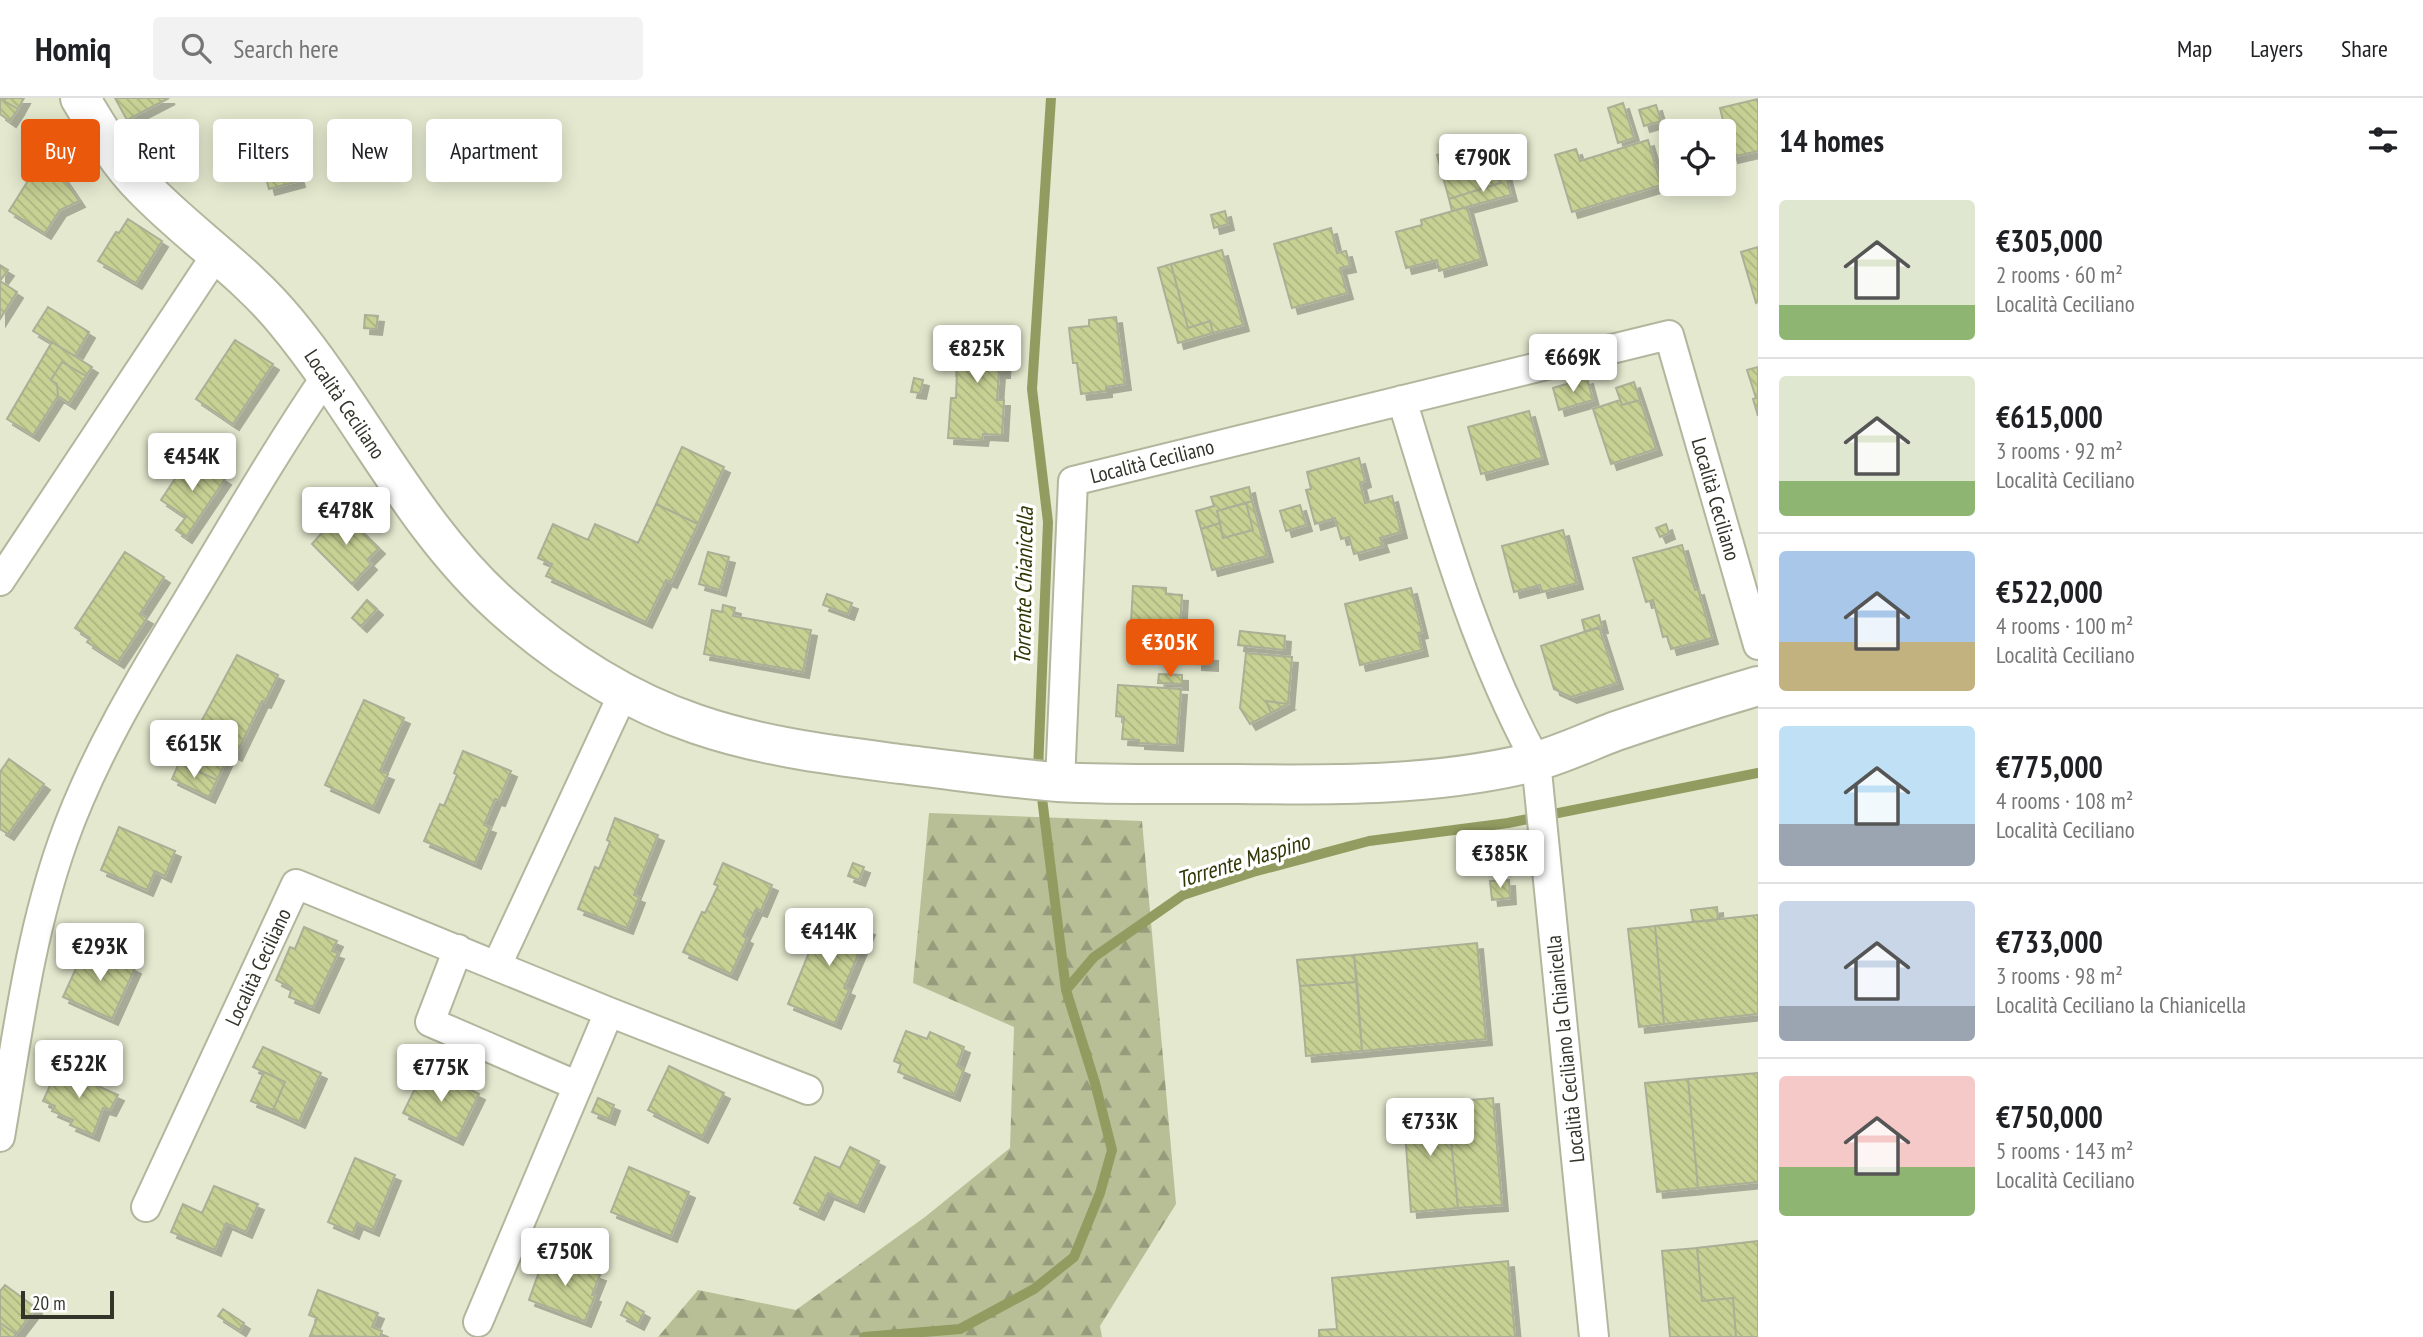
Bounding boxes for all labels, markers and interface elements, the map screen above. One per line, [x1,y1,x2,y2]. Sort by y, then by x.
search box [153,17,643,80]
text: Homiq [35,27,111,70]
icon: search [177,29,215,67]
text: Search here [233,32,339,65]
text: Map [2177,33,2212,64]
text: Layers [2250,33,2303,64]
text: Share [2341,33,2388,64]
chip: Buy [21,119,100,182]
chip: Rent [114,119,199,182]
chip: Filters [213,119,313,182]
chip: New [327,119,412,182]
chip: Apartment [426,119,562,182]
map controls [1659,119,1736,196]
button: locate [1659,119,1736,196]
text: 14 homes [1779,121,1884,160]
icon: filters [2364,121,2402,159]
pin: €790K [1434,134,1532,194]
text: €790K [1455,142,1511,171]
text: €305,000 [1996,221,2103,260]
icon: home [1835,228,1919,312]
text: 2 rooms · 60 m² [1996,260,2123,289]
text: Località Ceciliano [1996,289,2135,318]
pin: €825K [928,326,1026,385]
text: €825K [949,333,1005,362]
pin: €669K [1524,334,1622,394]
text: €669K [1545,342,1601,371]
street label: Località Ceciliano [298,344,392,464]
text: €615,000 [1996,397,2103,436]
icon: home [1835,404,1919,488]
street label: Località Ceciliano [1087,433,1217,489]
pin: €454K [143,434,241,493]
street label: Località Ceciliano [1686,434,1746,564]
text: 3 rooms · 92 m² [1996,436,2123,465]
text: €454K [164,441,220,470]
text: Località Ceciliano [1996,465,2135,494]
pin: €478K [297,488,395,547]
text: €478K [318,495,374,524]
water label: Torrente Chianicella [1007,505,1039,665]
text: €522,000 [1996,572,2103,611]
icon: home [1835,579,1919,663]
text: 4 rooms · 100 m² [1996,611,2133,640]
pin: €305K [1121,620,1219,679]
text: €305K [1142,627,1198,656]
text: Località Ceciliano [1996,640,2135,669]
pin: €615K [145,720,243,780]
text: €615K [166,728,222,757]
text: €775,000 [1996,747,2103,786]
icon: home [1835,754,1919,838]
text: 4 rooms · 108 m² [1996,786,2133,815]
text: Località Ceciliano [1996,815,2135,844]
water label: Torrente Maspino [1173,825,1315,894]
pin: €385K [1451,830,1549,890]
text: €385K [1472,838,1528,867]
street label: Località Ceciliano [219,904,297,1030]
pin: €414K [780,908,878,968]
text: €414K [801,916,857,945]
text: €733,000 [1996,922,2103,961]
pin: €293K [51,924,149,983]
icon: home [1835,929,1919,1013]
text: €293K [72,931,128,960]
street label: Località Ceciliano la Chianicella [1540,934,1590,1164]
text: 3 rooms · 98 m² [1996,961,2123,990]
text: Località Ceciliano la Chianicella [1996,990,2246,1019]
pin: €522K [30,1040,128,1100]
pin: €775K [392,1044,490,1104]
text: €522K [51,1048,107,1077]
text: €775K [413,1052,469,1081]
text: €750,000 [1996,1097,2103,1136]
pin: €733K [1381,1098,1479,1158]
icon: home [1835,1104,1919,1188]
text: €733K [1402,1106,1458,1135]
text: 5 rooms · 143 m² [1996,1136,2133,1165]
text: Località Ceciliano [1996,1165,2135,1194]
pin: €750K [516,1228,614,1288]
text: €750K [537,1236,593,1265]
scale bar [21,1288,114,1320]
text: 20 m [32,1291,66,1315]

